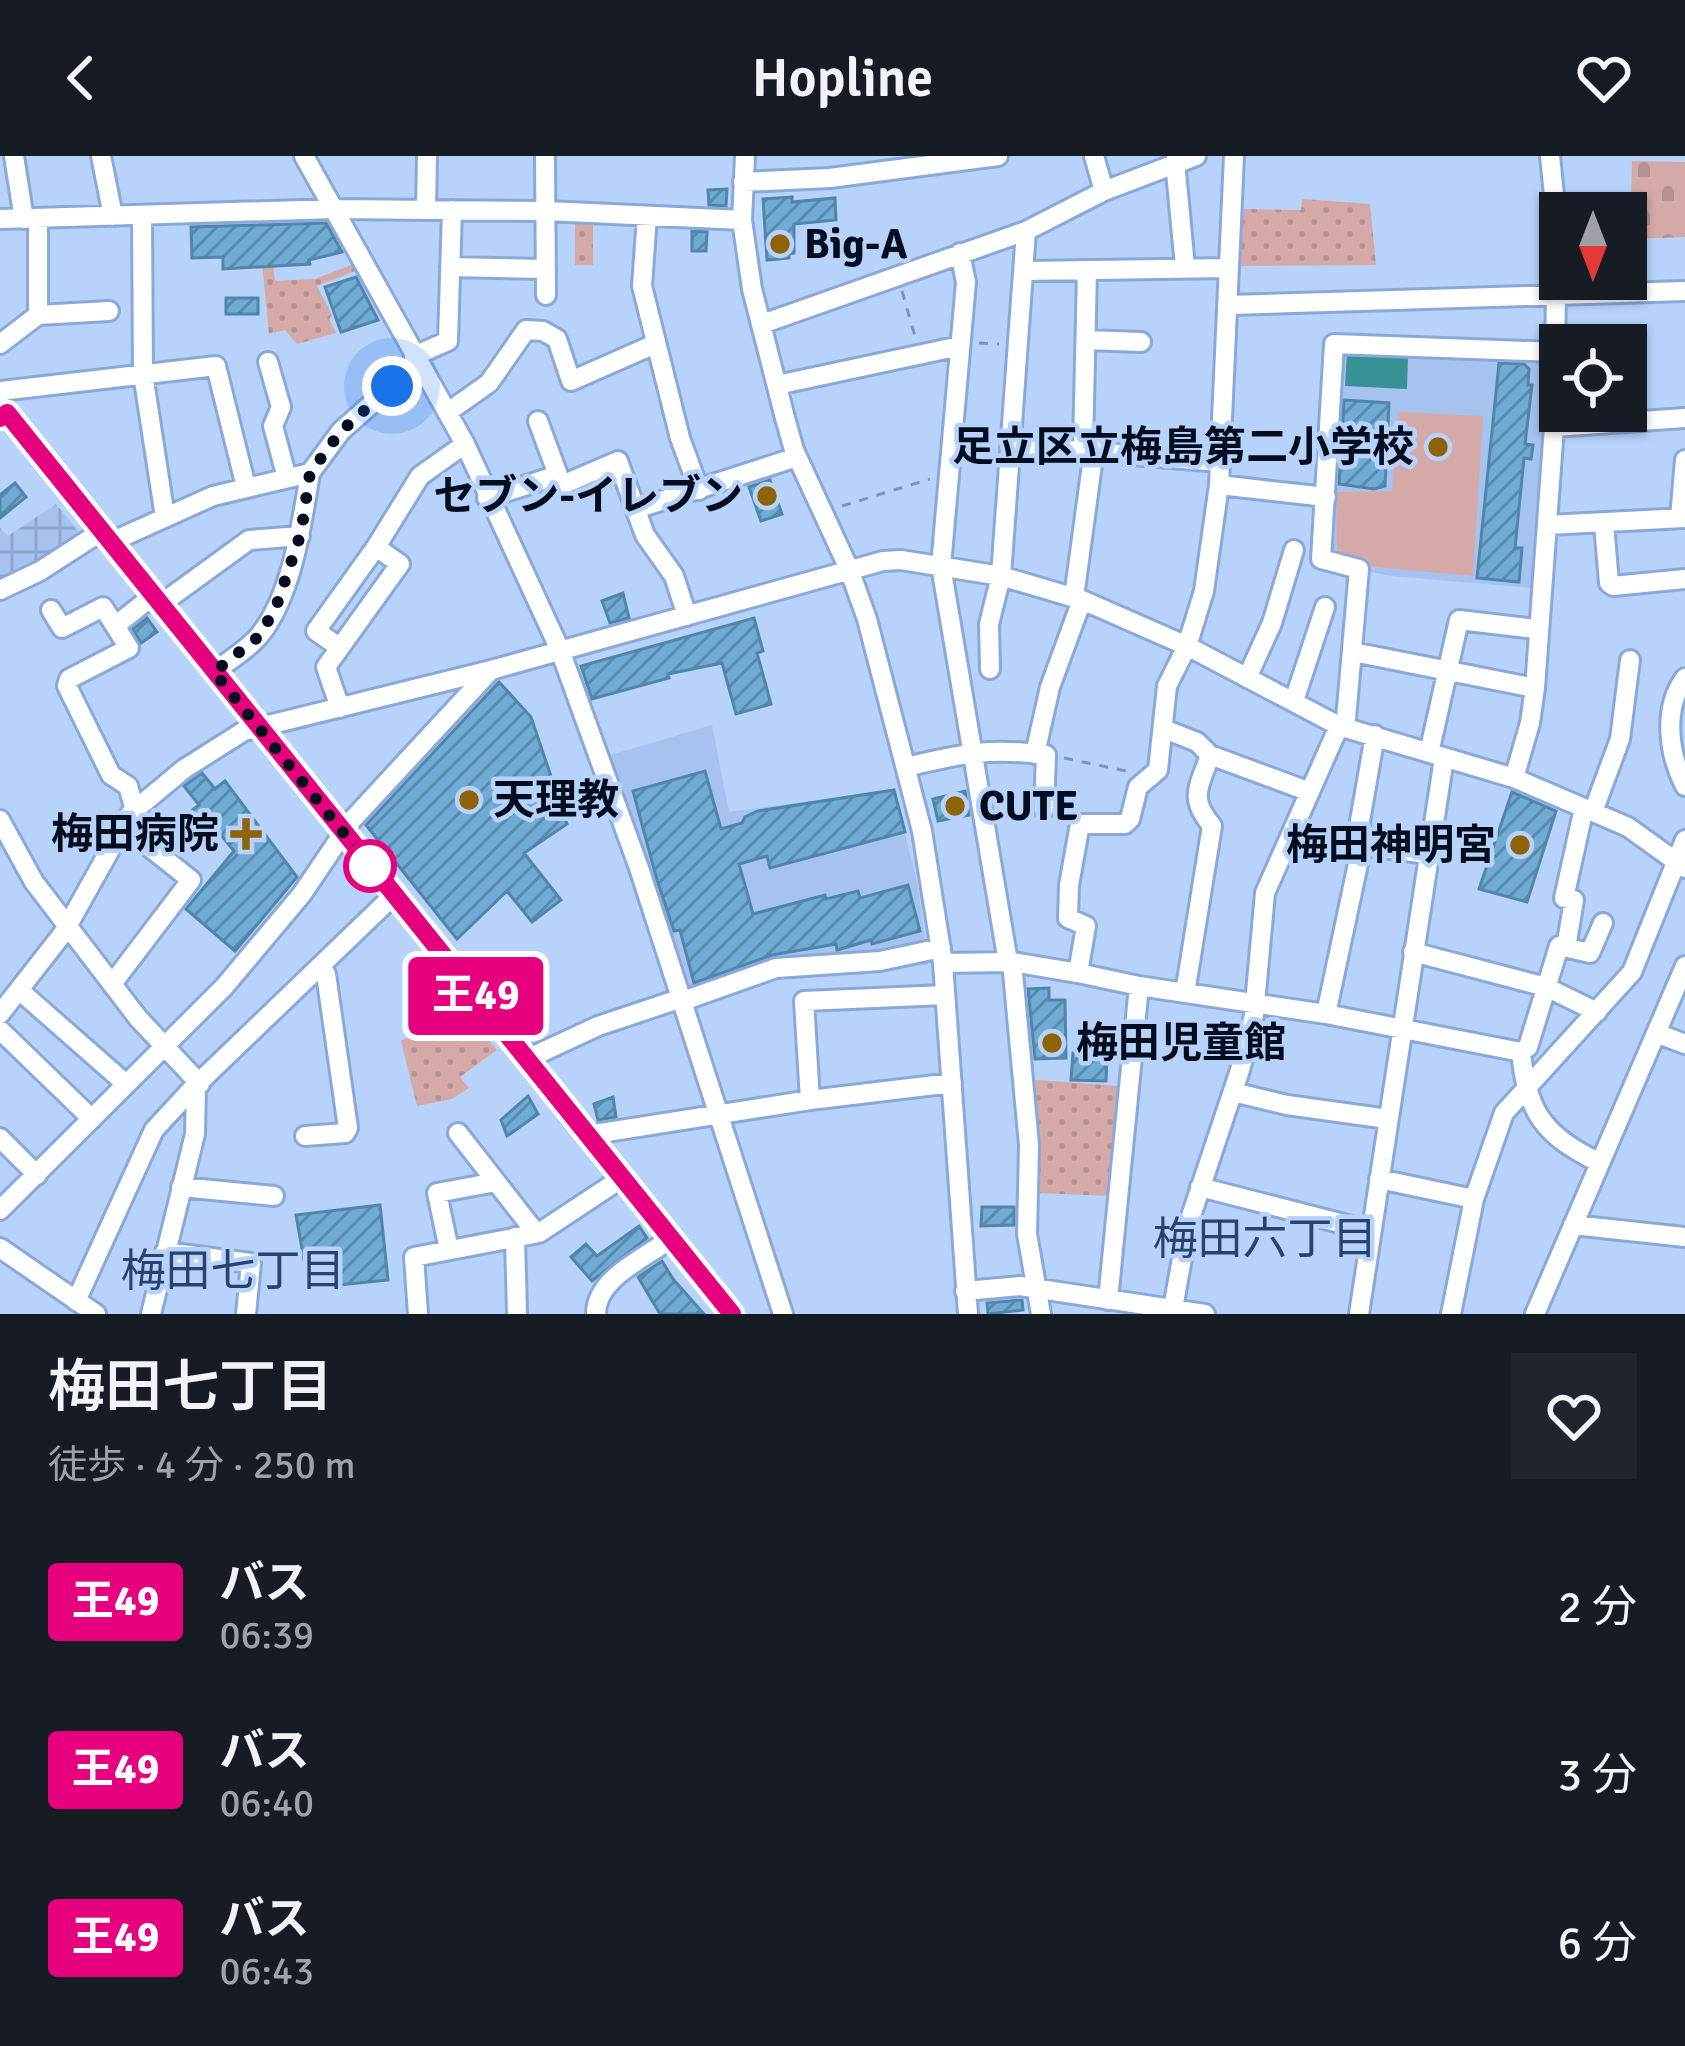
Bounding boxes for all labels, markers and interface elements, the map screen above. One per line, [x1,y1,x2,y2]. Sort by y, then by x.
icon: back [48,45,114,111]
text: Hopline [752,45,933,112]
icon: heart [1571,45,1637,111]
north arrow [1539,192,1647,300]
map controls [1539,192,1647,432]
place label: Big-A [804,219,908,270]
marker: Big-A [767,231,793,257]
button: locate [1539,324,1647,432]
your location [362,356,422,416]
place label: 足立区立梅島第二小学校 [952,422,1414,473]
marker: 足立区立梅島第二小学校 [1425,434,1451,460]
place label: セブン-イレブン [433,471,743,522]
marker: セブン-イレブン [754,483,780,509]
place label: 天理教 [493,775,619,826]
place label: CUTE [979,781,1078,832]
marker: 天理教 [456,787,482,813]
marker: CUTE [942,793,968,819]
place label: 梅田病院 [51,809,219,860]
marker: 梅田病院 [230,818,262,850]
place label: 梅田神明宮 [1286,820,1496,871]
marker: 梅田神明宮 [1507,832,1533,858]
unlabelled marker [345,841,395,891]
line badge: 王49 [407,957,545,1035]
text: 王49 [432,970,520,1021]
place label: 梅田児童館 [1076,1018,1286,1069]
marker: 梅田児童館 [1039,1030,1065,1056]
district label: 梅田六丁目 [1152,1212,1378,1267]
district label: 梅田七丁目 [120,1244,346,1299]
text: 梅田七丁目 [48,1352,333,1423]
button: heart [1511,1353,1637,1479]
text: 徒歩 · 4 分 · 250 m [48,1441,356,1489]
text: バス [219,1556,309,1611]
text: 王49 [72,1576,159,1627]
text: 2 分 [1558,1580,1637,1635]
text: 06:39 [219,1611,314,1659]
text: バス [219,1724,309,1779]
text: 王49 [72,1744,159,1795]
text: 3 分 [1558,1748,1637,1803]
text: 06:40 [219,1779,314,1827]
text: バス [219,1892,309,1947]
text: 王49 [72,1912,159,1963]
text: 6 分 [1558,1916,1637,1971]
text: 06:43 [219,1947,314,1995]

